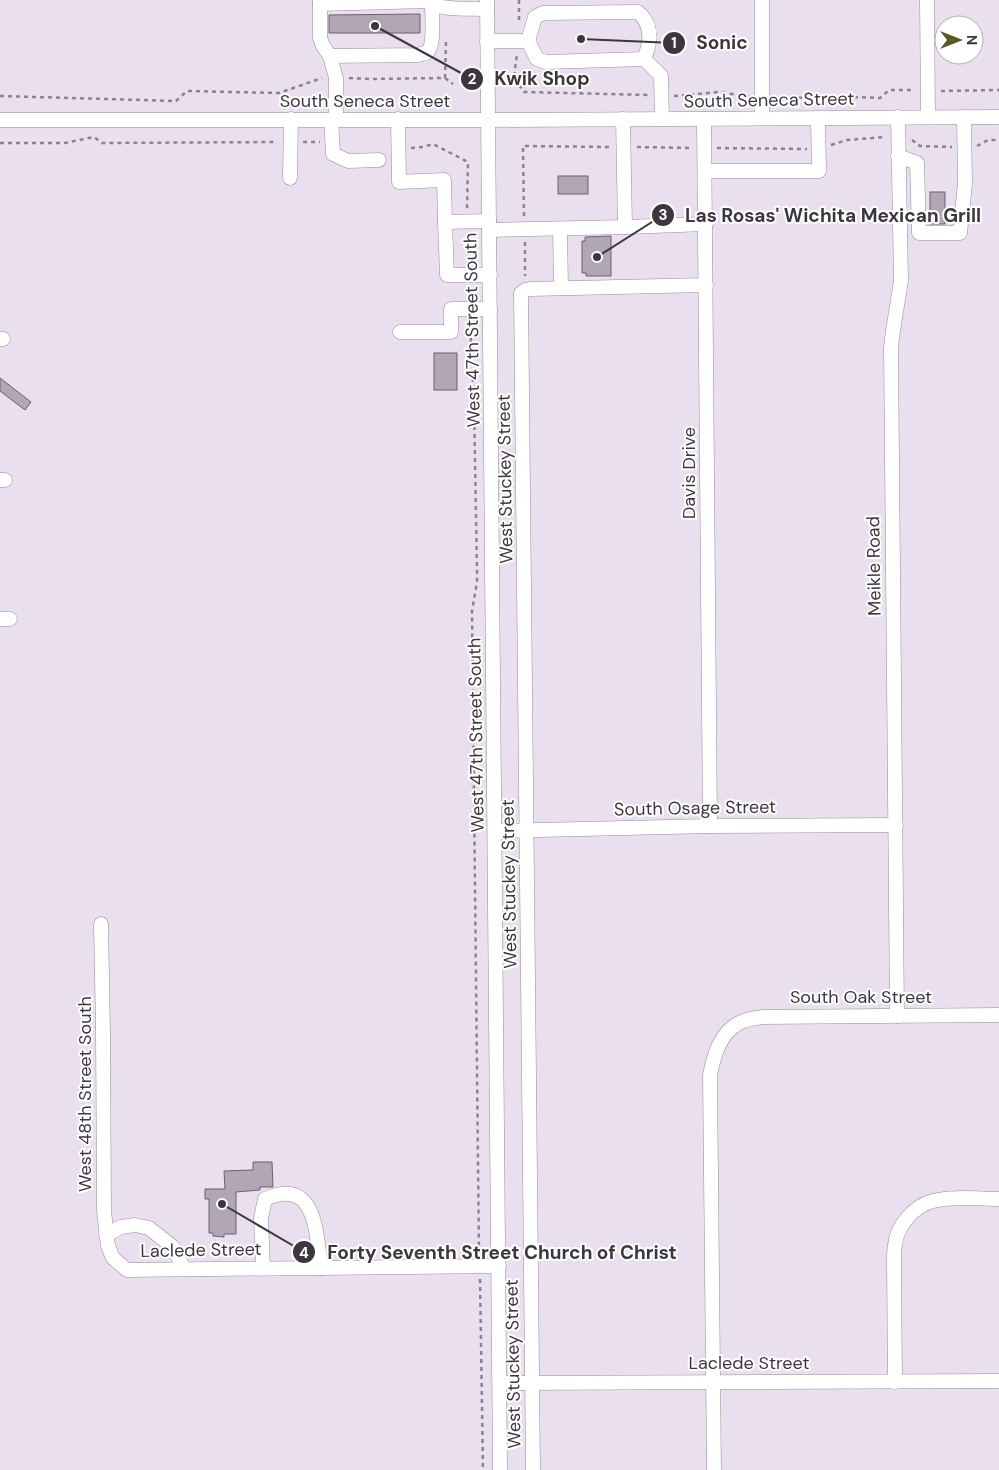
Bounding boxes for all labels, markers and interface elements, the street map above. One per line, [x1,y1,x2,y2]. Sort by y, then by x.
north arrow [934,15,984,65]
callout: Sonic [661,26,758,60]
text: Sonic [696,30,748,55]
text: 1 [671,33,677,53]
text: N [963,35,981,45]
callout: Kwik Shop [460,62,600,96]
text: Kwik Shop [494,66,590,91]
text: 2 [468,69,477,89]
street label: South Seneca Street [683,87,855,113]
street label: South Seneca Street [280,89,450,113]
callout: Las Rosas' Wichita Mexican Grill [650,198,991,232]
text: Las Rosas' Wichita Mexican Grill [685,203,981,228]
text: 3 [658,205,668,225]
street label: West 47th Street South [458,233,486,427]
street label: West Stuckey Street [492,394,518,564]
street label: Davis Drive [677,427,701,519]
street label: Meikle Road [861,516,887,616]
street label: West 47th Street South [462,638,490,832]
street label: South Osage Street [614,795,776,821]
street label: West Stuckey Street [496,799,522,969]
street label: South Oak Street [790,985,932,1009]
street label: West 48th Street South [73,996,97,1192]
callout: Forty Seventh Street Church of Christ [292,1235,686,1269]
street label: Laclede Street [140,1237,262,1263]
text: Forty Seventh Street Church of Christ [327,1240,677,1265]
text: 4 [299,1243,309,1263]
street label: West Stuckey Street [500,1279,526,1449]
street label: Laclede Street [688,1351,810,1375]

